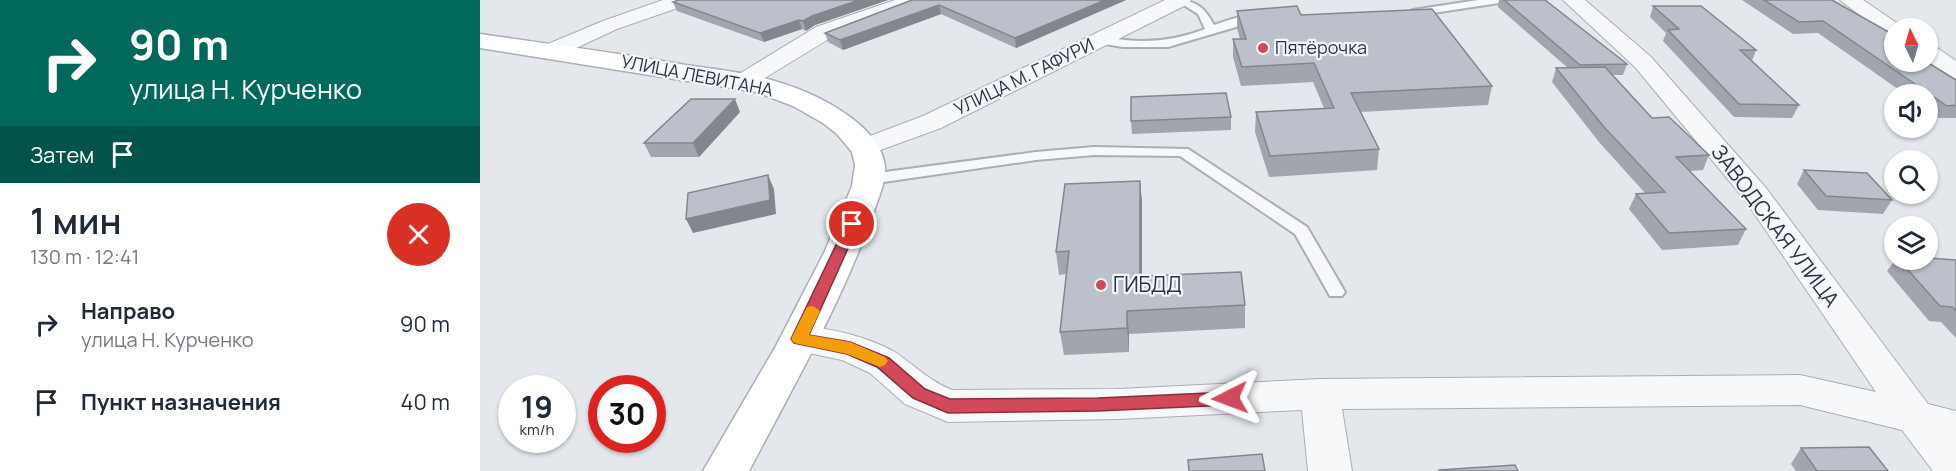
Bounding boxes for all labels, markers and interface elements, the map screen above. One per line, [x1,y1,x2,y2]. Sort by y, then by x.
text: 90 m [129,15,229,73]
north arrow [1884,18,1938,72]
map controls [1884,18,1938,270]
icon: right [30,24,108,102]
street label: УЛИЦА М. ГАФУРИ [950,32,1097,120]
place label: Пятёрочка [1275,35,1367,59]
marker: Пятёрочка [1256,41,1270,55]
street label: УЛИЦА ЛЕВИТАНА [619,49,776,102]
text: улица Н. Курченко [129,70,362,107]
button: sound [1884,84,1938,138]
icon: arrive [106,138,139,171]
street label: ЗАВОДСКАЯ УЛИЦА [1706,139,1846,312]
text: Затем [30,140,94,170]
button: search [1884,150,1938,204]
text: 1 мин [30,196,122,245]
pin [826,198,877,249]
button: close [387,203,450,266]
icon: arrive [835,207,868,240]
button: layers [1884,216,1938,270]
text: 130 m · 12:41 [30,243,139,270]
place label: ГИБДД [1113,270,1182,298]
marker: ГИБДД [1094,278,1108,292]
text: Направо [81,296,175,326]
icon: right [30,308,63,341]
text: 90 m [400,309,450,339]
text: улица Н. Курченко [81,326,254,353]
position arrow [1198,366,1262,430]
speed limit sign: 30 [588,375,666,453]
icon: arrive [30,386,63,419]
text: 19 [521,386,553,427]
text: Пункт назначения [81,387,281,417]
text: 40 m [401,387,450,417]
text: km/h [520,419,554,440]

